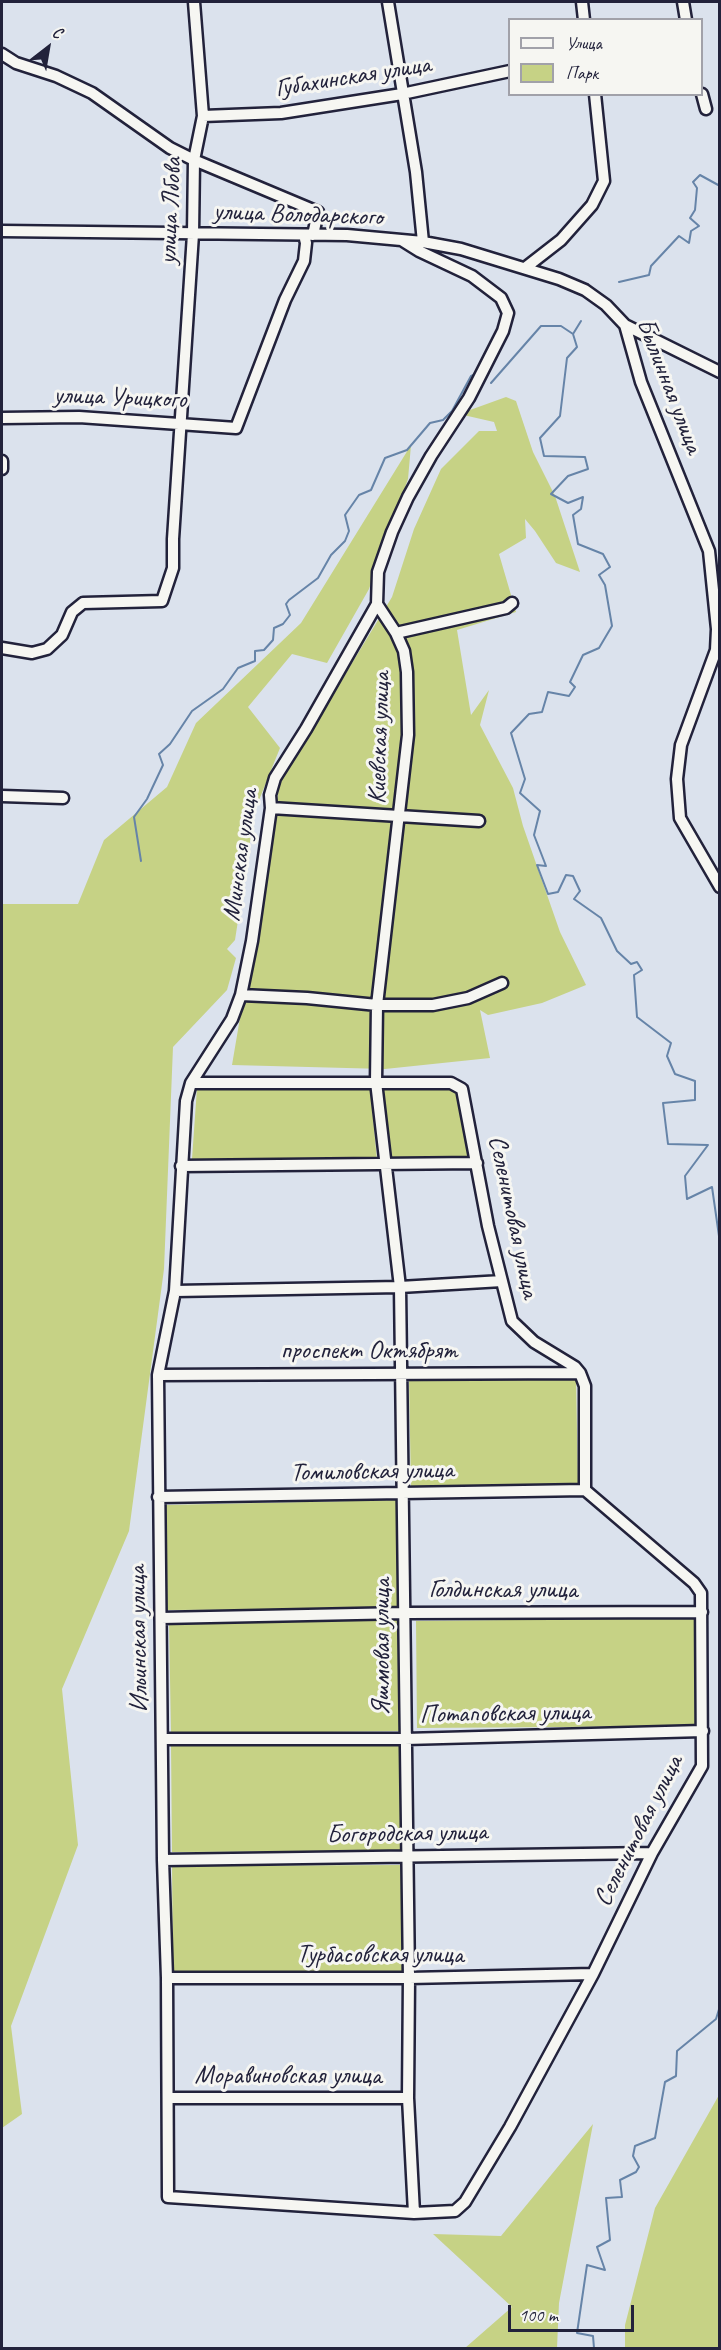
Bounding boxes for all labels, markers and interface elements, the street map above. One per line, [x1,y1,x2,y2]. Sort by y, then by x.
north arrow [18,18,78,78]
legend [508,18,703,96]
text: С [49,22,66,43]
text: Улица [566,32,602,54]
street label: Губахинская улица [273,49,433,105]
text: Парк [566,62,598,84]
street label: улица Лбова [153,157,189,265]
street label: улица Володарского [213,196,383,234]
street label: Былинная улица [629,314,709,458]
street label: улица Урицкого [53,380,187,416]
street label: Киевская улица [362,671,398,805]
street label: Минская улица [216,787,266,923]
street label: Селенитовая улица [481,1133,545,1301]
street label: проспект Октябрят [280,1335,458,1367]
street label: Томиловская улица [290,1455,454,1489]
street label: Ильинская улица [122,1565,156,1713]
street label: Голдинская улица [429,1574,577,1606]
street label: Яшмовая улица [366,1578,398,1716]
street label: Потаповская улица [419,1697,591,1731]
street label: Селенитовая улица [588,1750,690,1912]
street label: Богородская улица [326,1817,488,1851]
street label: Турбасовская улица [297,1939,463,1971]
street label: Моравиновская улица [195,2060,381,2092]
scale bar [511,2293,637,2331]
text: 100 m [519,2304,558,2326]

